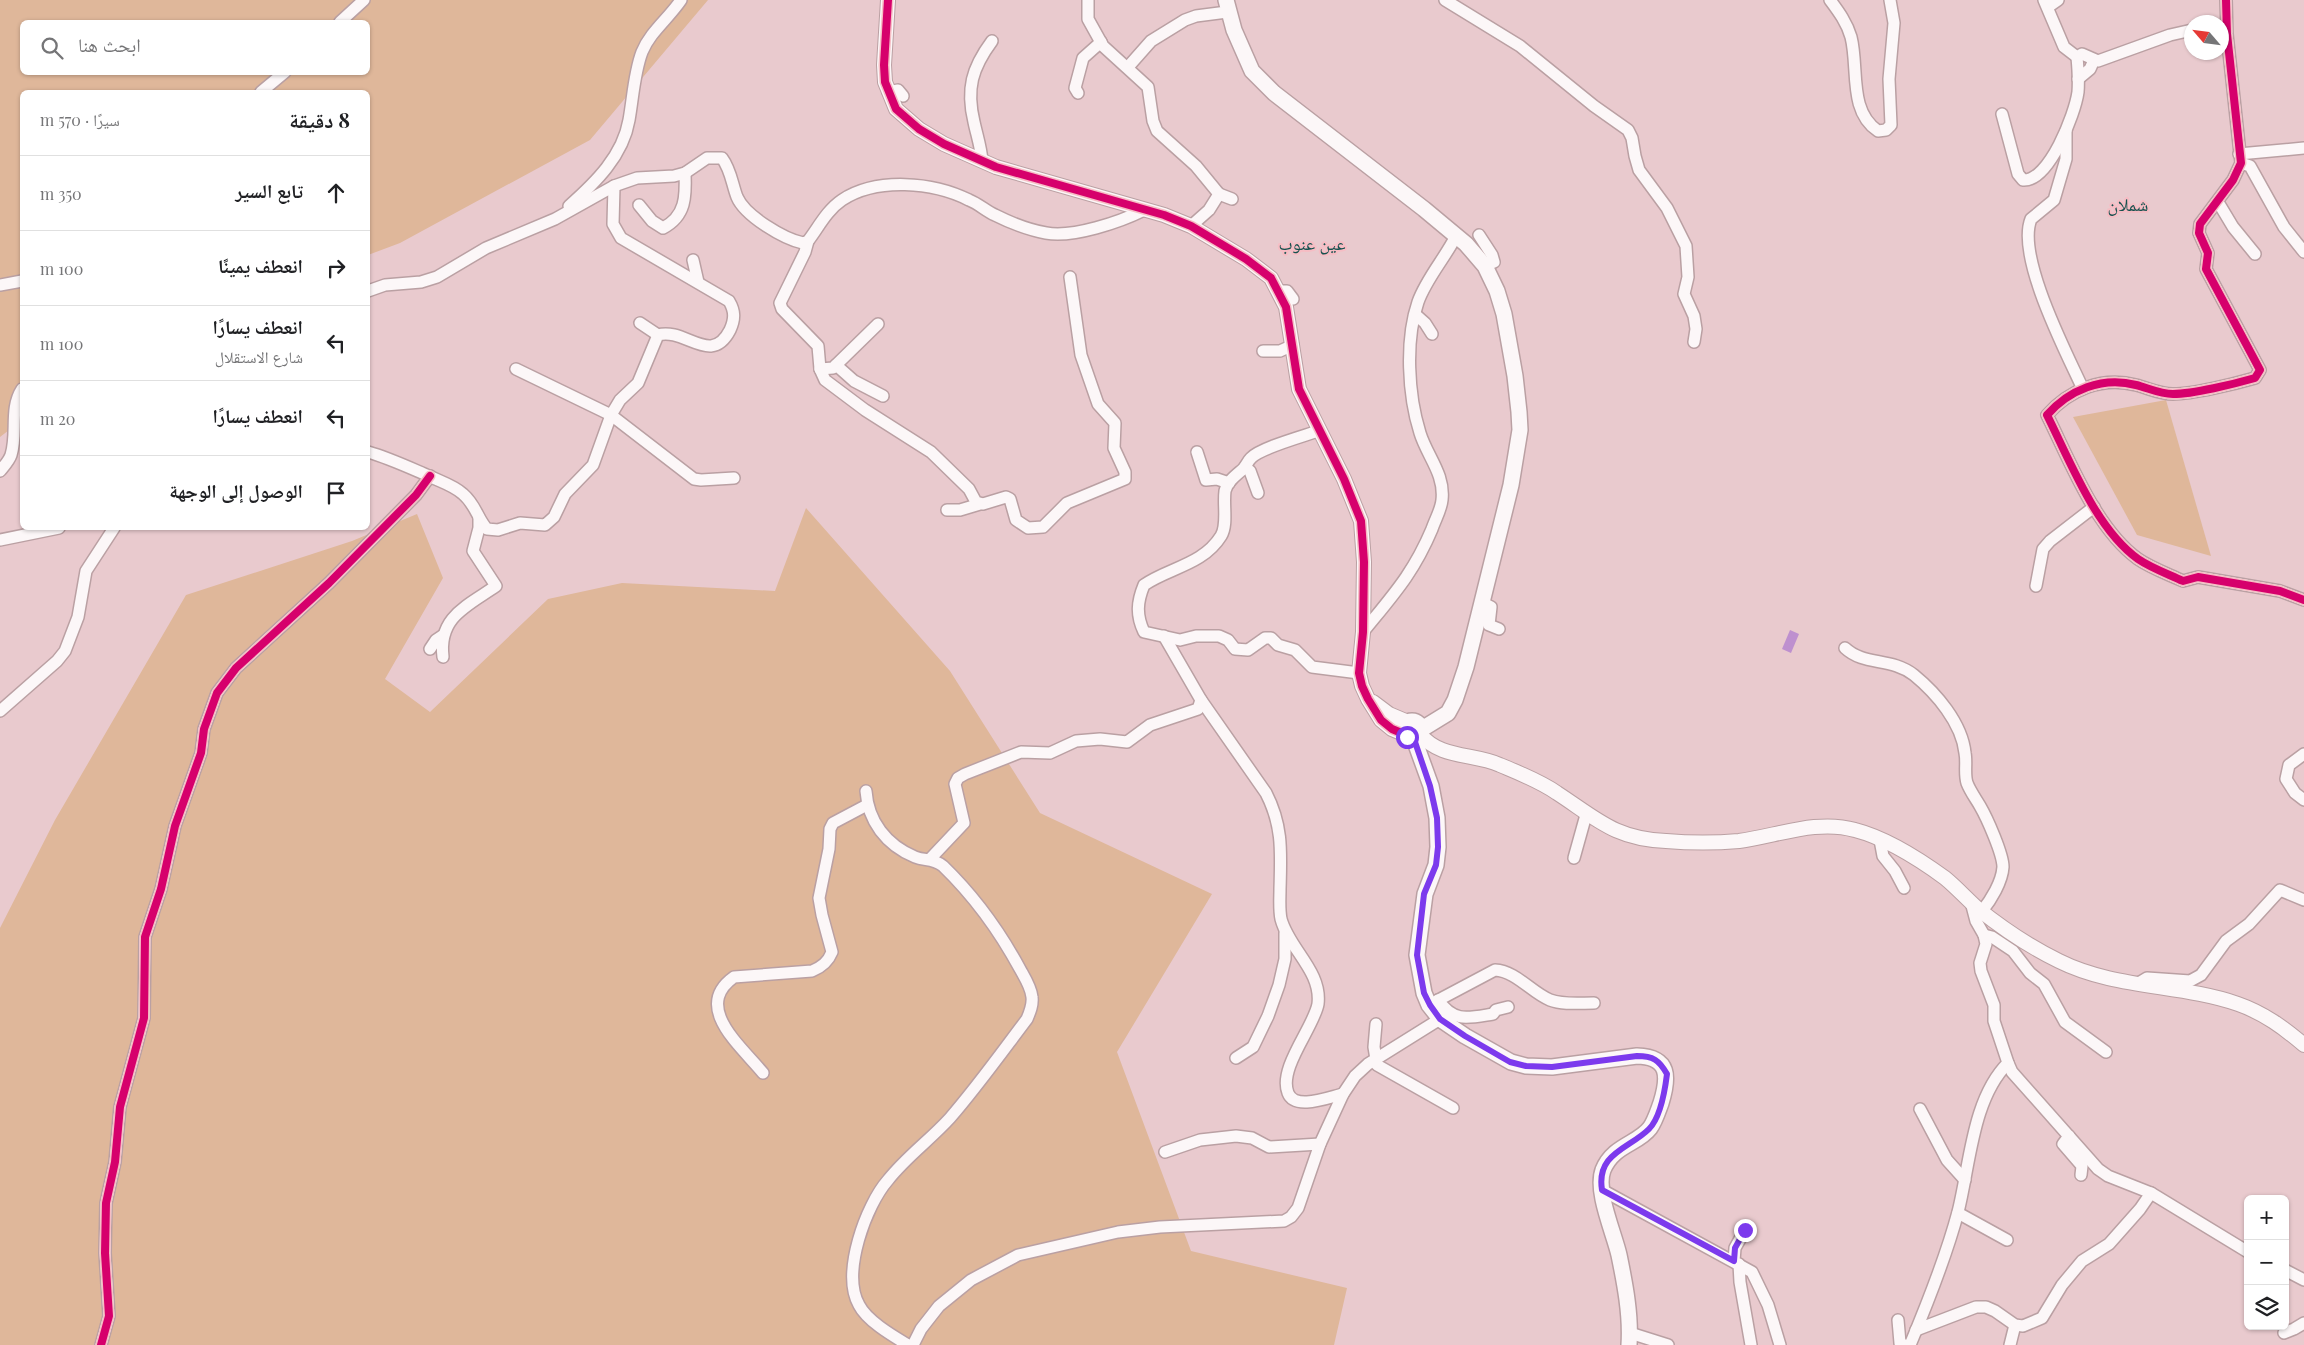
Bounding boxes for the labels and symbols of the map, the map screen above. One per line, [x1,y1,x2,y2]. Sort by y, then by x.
north arrow [2184,15,2229,60]
district label: شملان [2108,192,2148,216]
district label: عين عنوب [1278,231,1346,255]
route start [1396,726,1419,749]
route end [1734,1219,1757,1242]

